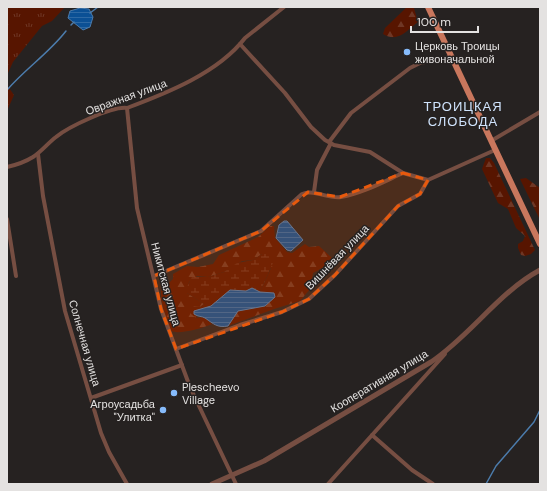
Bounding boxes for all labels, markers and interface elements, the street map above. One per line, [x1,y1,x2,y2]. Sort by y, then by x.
scale bar [411,8,478,34]
text: 100 m [417,14,451,30]
place label: Церковь Троицы живоначальной [415,39,500,66]
marker: Церковь Троицы живоначальной [402,47,412,57]
street label: Овражная улица [84,76,169,118]
district label: ТРОИЦКАЯ СЛОБОДА [423,98,503,130]
street label: Вишнёвая улица [302,221,372,293]
street label: Никитская улица [148,241,184,328]
street label: Солнечная улица [66,298,104,389]
street label: Кооперативная улица [328,346,431,416]
place label: Plescheevo Village [182,380,240,407]
marker: Plescheevo Village [169,388,179,398]
place label: Агроусадьба "Улитка" [90,397,156,424]
marker: Агроусадьба "Улитка" [158,405,168,415]

